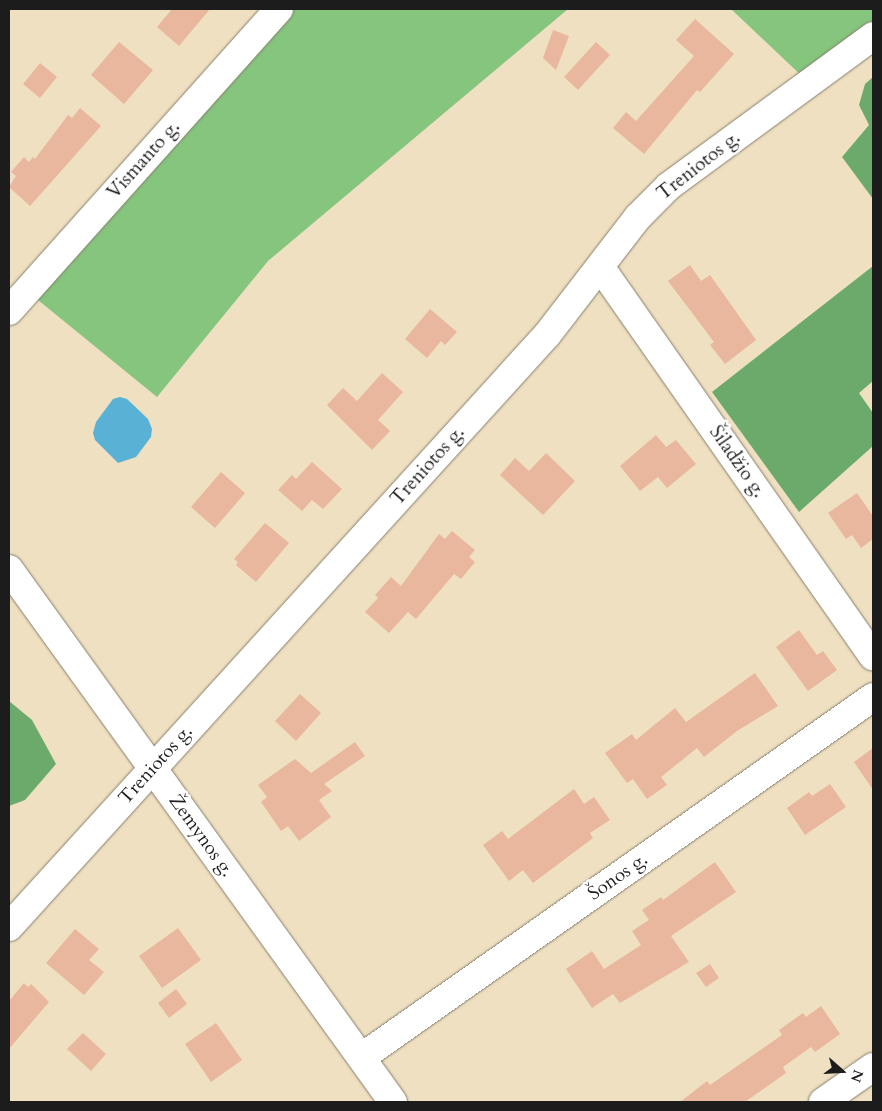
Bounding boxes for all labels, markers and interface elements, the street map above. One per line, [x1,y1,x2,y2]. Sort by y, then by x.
street label: Vismanto g. [103,116,185,204]
street label: Treniotos g. [653,127,745,205]
street label: Treniotos g. [386,422,470,510]
street label: Šiladžio g. [704,422,770,502]
street label: Treniotos g. [114,721,198,809]
street label: Žemynos g. [163,790,239,882]
street label: Šonos g. [584,848,652,906]
north arrow [817,1046,867,1096]
text: N [846,1067,868,1085]

